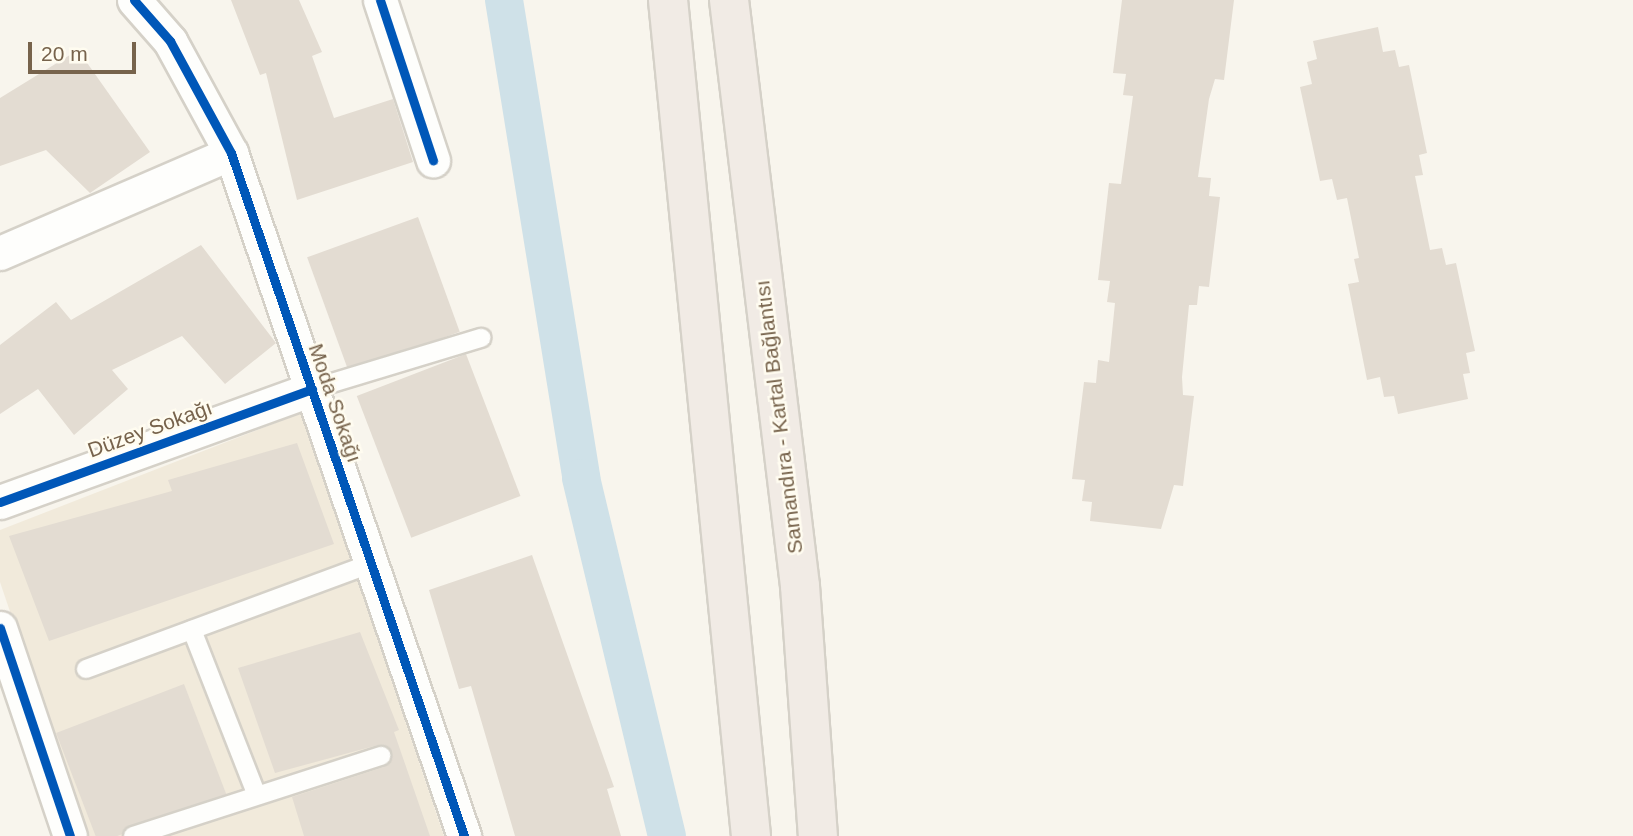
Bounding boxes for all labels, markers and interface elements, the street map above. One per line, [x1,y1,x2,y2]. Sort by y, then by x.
scale bar [32,28,140,72]
text: 20 m [41,42,88,65]
street label: Samandıra - Kartal Bağlantısı [750,279,808,555]
street label: Moda Sokağı [303,340,367,466]
street label: Düzey Sokağı [84,395,216,463]

